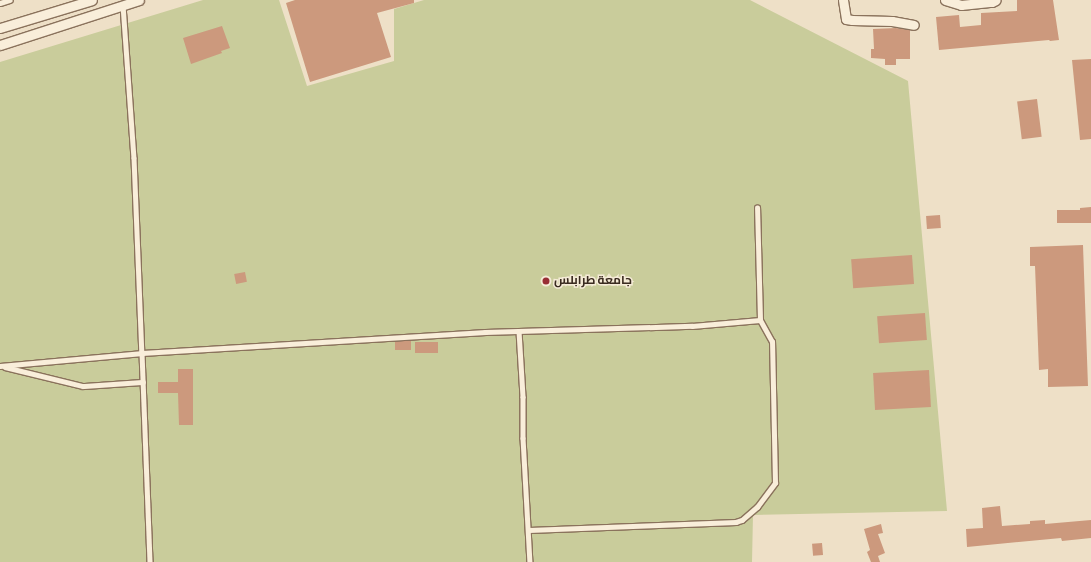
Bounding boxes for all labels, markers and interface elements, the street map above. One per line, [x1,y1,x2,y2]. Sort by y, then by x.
place label: جامعة طرابلس [554,274,632,288]
marker: جامعة طرابلس [541,276,551,286]

